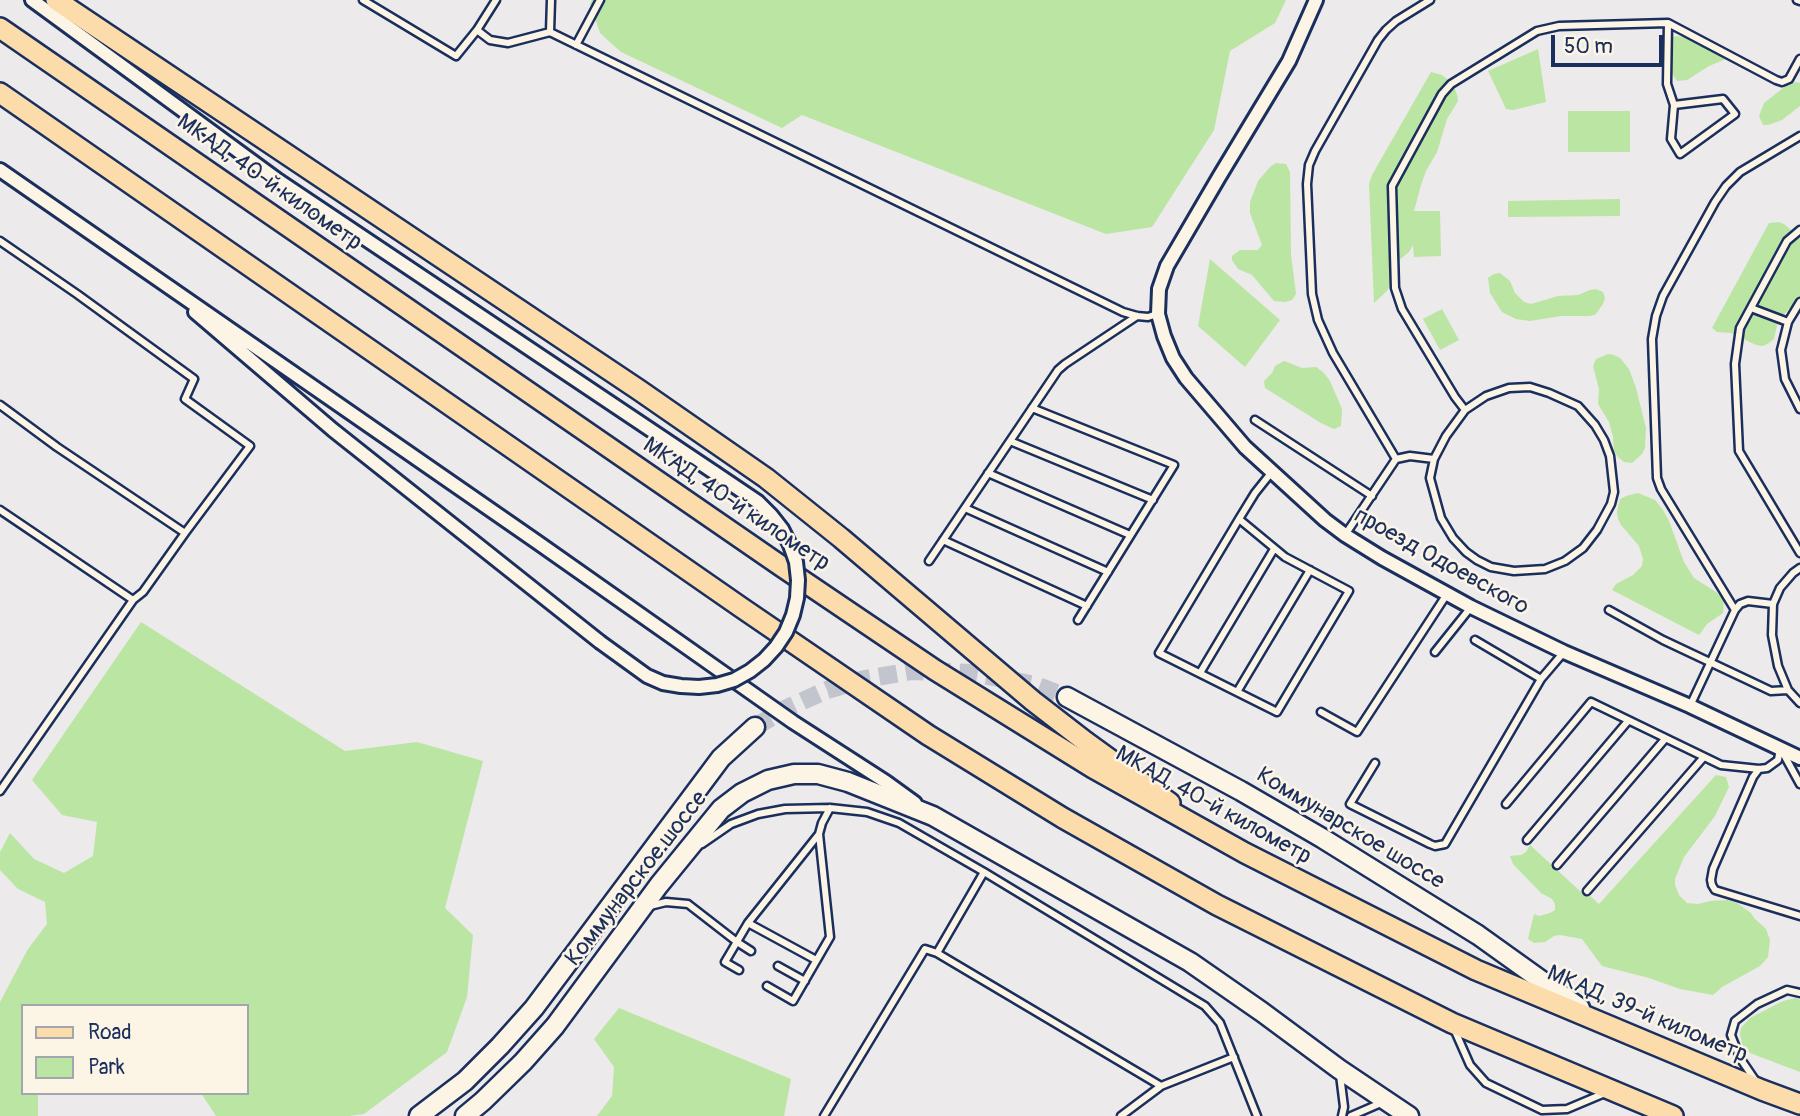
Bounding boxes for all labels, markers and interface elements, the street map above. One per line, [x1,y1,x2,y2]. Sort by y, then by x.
scale bar [1555,21,1667,65]
text: 50 m [1564,33,1613,60]
street label: МКАД, 40-й километр [171,109,367,257]
street label: МКАД, 40-й километр [637,432,835,578]
street label: проезд Одоевского [1349,503,1533,621]
street label: МКАД, 40-й километр [1110,741,1316,871]
street label: Коммунарское шоссе [1251,762,1449,896]
street label: Коммунарское шоссе [560,786,714,972]
street label: МКАД, 39-й километр [1543,960,1751,1070]
legend [21,1004,248,1095]
text: Road [88,1019,132,1046]
text: Park [88,1054,125,1081]

